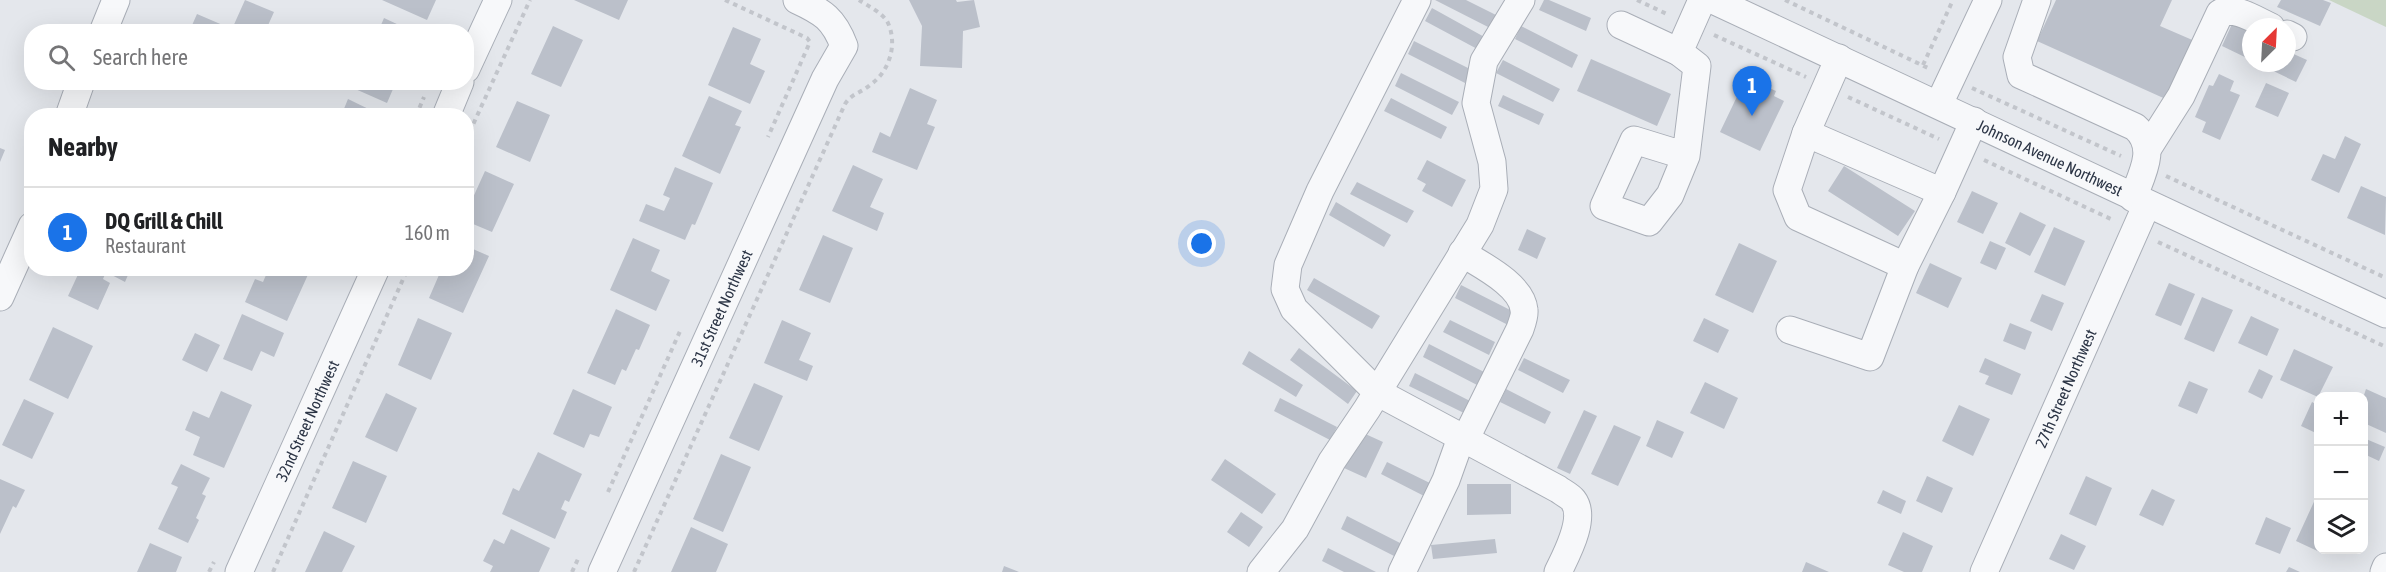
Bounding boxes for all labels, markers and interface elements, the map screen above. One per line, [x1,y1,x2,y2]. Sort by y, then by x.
north arrow [2242,18,2296,72]
search box [24,24,474,90]
icon: search [45,41,78,74]
text: Search here [93,44,188,70]
pin: 1 [1732,66,1772,116]
street label: Johnson Avenue Northwest [1974,116,2126,200]
text: Nearby [48,132,118,162]
text: DQ Grill & Chill [105,208,223,234]
text: 1 [63,221,72,244]
text: 160 m [405,221,450,244]
your location [1187,229,1216,258]
text: Restaurant [105,234,186,257]
street label: 31st Street Northwest [687,246,756,369]
street label: 27th Street Northwest [2031,326,2100,450]
street label: 32nd Street Northwest [272,357,342,484]
map controls [2314,392,2368,554]
button: + [2314,392,2368,446]
button: − [2314,446,2368,500]
button: layers [2314,500,2368,554]

